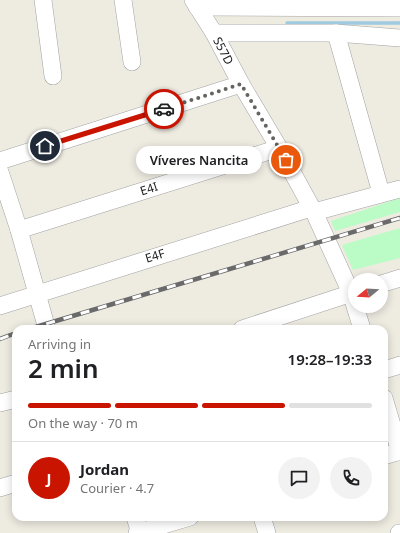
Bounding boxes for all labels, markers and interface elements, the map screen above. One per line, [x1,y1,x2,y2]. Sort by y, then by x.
street label: S57D [209,34,238,68]
courier [144,89,184,129]
icon: car [153,98,175,120]
pin [28,129,62,163]
icon: home [34,135,56,157]
pin [269,143,303,177]
callout: Víveres Nancita [136,146,262,174]
icon: bag [275,149,297,171]
text: Víveres Nancita [150,151,248,169]
street label: E4I [138,178,160,199]
street label: E4F [143,245,167,267]
north arrow [348,273,388,313]
map controls [348,273,388,313]
text: Arriving in [28,335,91,353]
text: 19:28–19:33 [288,349,372,369]
text: 2 min [28,350,99,386]
text: On the way · 70 m [28,414,138,432]
button: chat [278,457,320,499]
button: phone [330,457,372,499]
text: Jordan [80,459,129,479]
text: J [47,468,51,488]
text: Courier · 4.7 [80,479,154,497]

